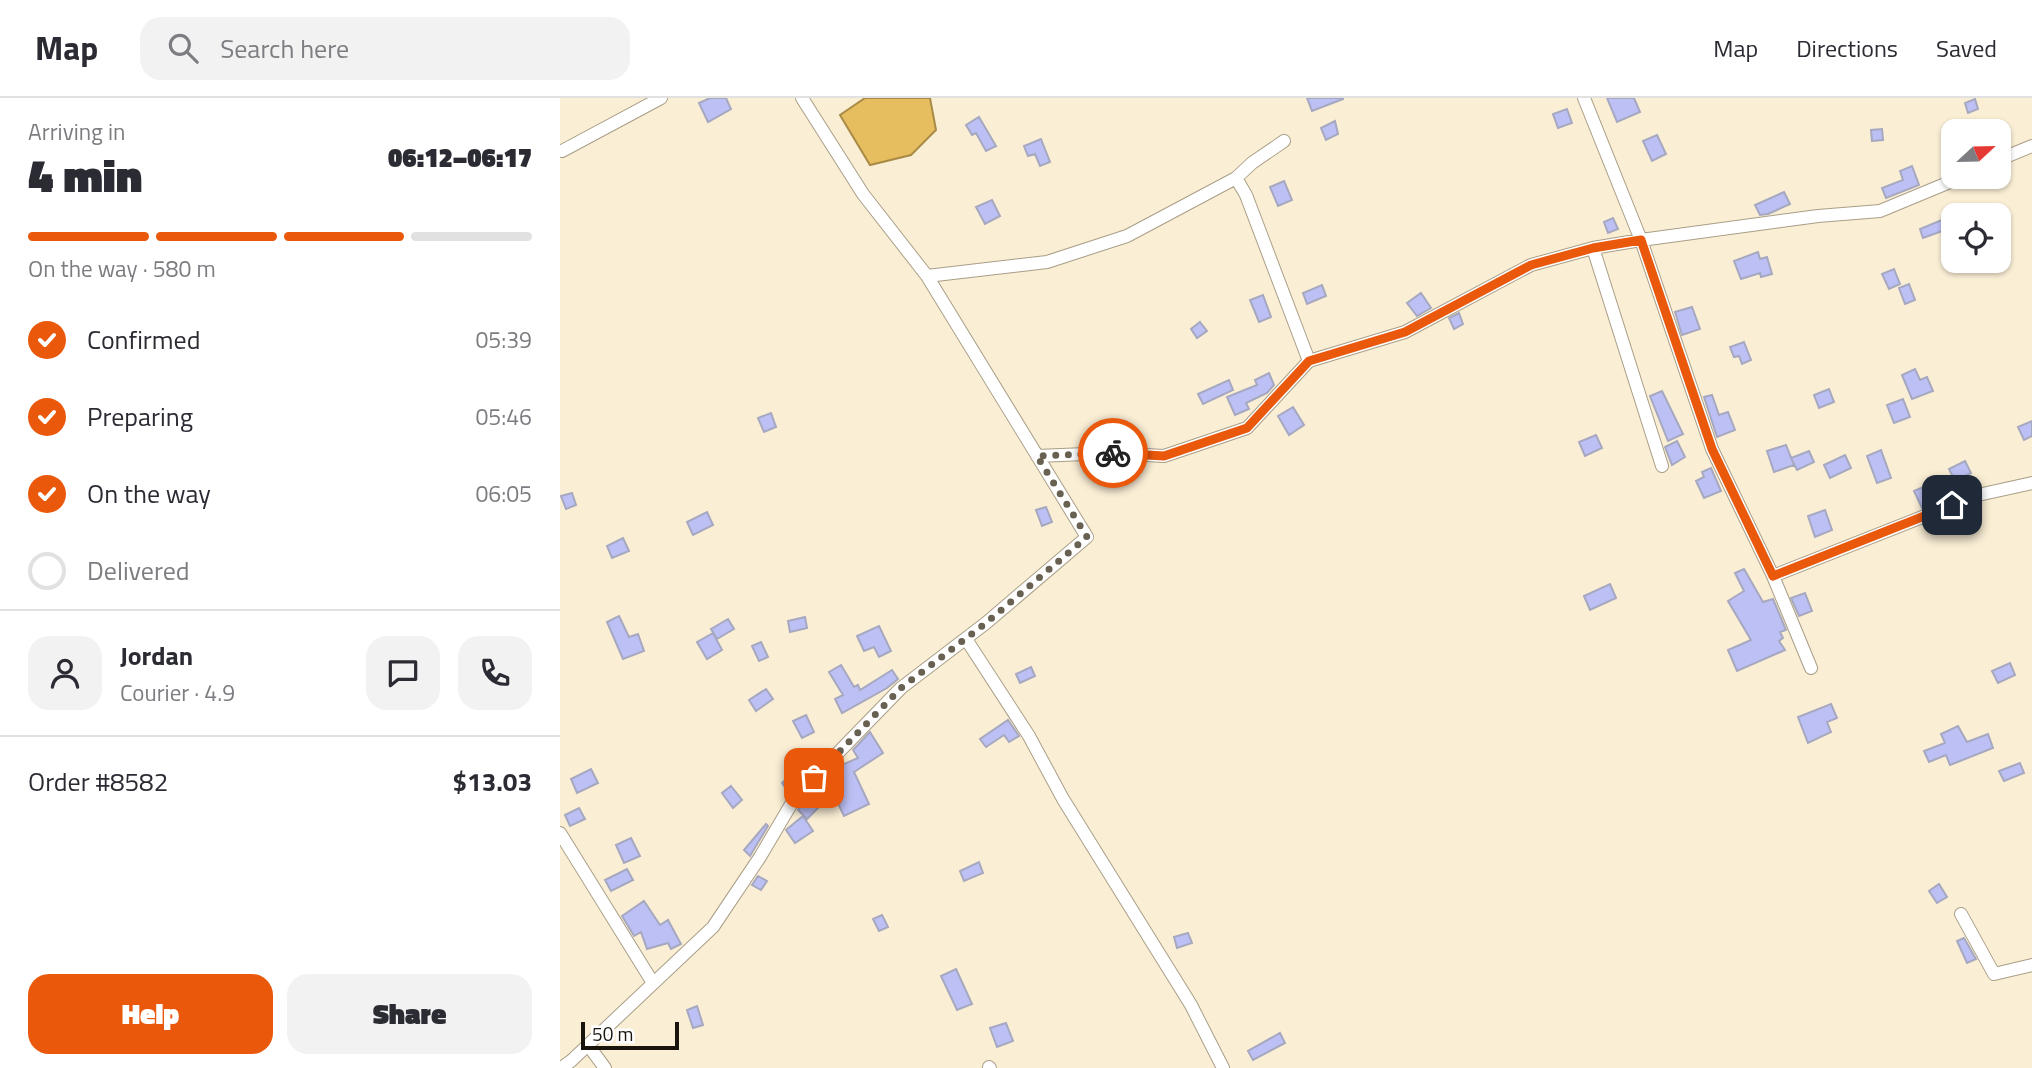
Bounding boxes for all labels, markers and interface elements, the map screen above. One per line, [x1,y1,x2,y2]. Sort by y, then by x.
search box [140,17,630,80]
text: Map [35,23,98,73]
icon: search [164,29,202,67]
text: Search here [220,29,349,68]
text: Map [1713,30,1758,66]
text: Directions [1796,30,1898,66]
text: Saved [1936,30,1997,66]
text: Arriving in [28,114,125,149]
north arrow [1941,119,2011,189]
map controls [1941,119,2011,273]
text: 06:12–06:17 [388,138,532,177]
text: 4 min [28,140,142,210]
button: locate [1941,203,2011,273]
text: On the way · 580 m [28,251,216,286]
text: Confirmed [87,320,201,359]
icon: check [28,321,66,359]
text: 05:39 [475,322,532,357]
text: Preparing [87,397,193,436]
icon: check [28,398,66,436]
text: 05:46 [475,399,532,434]
courier [1078,418,1148,488]
icon: bike [1094,434,1132,472]
text: On the way [87,474,211,513]
icon: check [28,475,66,513]
pin [1922,475,1982,535]
text: 06:05 [475,476,532,511]
icon: home [1933,486,1971,524]
text: Delivered [87,551,190,590]
button: person [28,636,102,710]
text: Jordan [120,636,193,675]
button: chat [366,636,440,710]
button: phone [458,636,532,710]
text: Courier · 4.9 [120,675,235,710]
pin [784,748,844,808]
icon: bag [795,759,833,797]
text: Order #8582 [28,762,168,801]
text: $13.03 [453,762,532,801]
button: Help [28,974,273,1054]
button: Share [287,974,532,1054]
scale bar [581,1019,679,1051]
text: 50 m [592,1019,633,1048]

